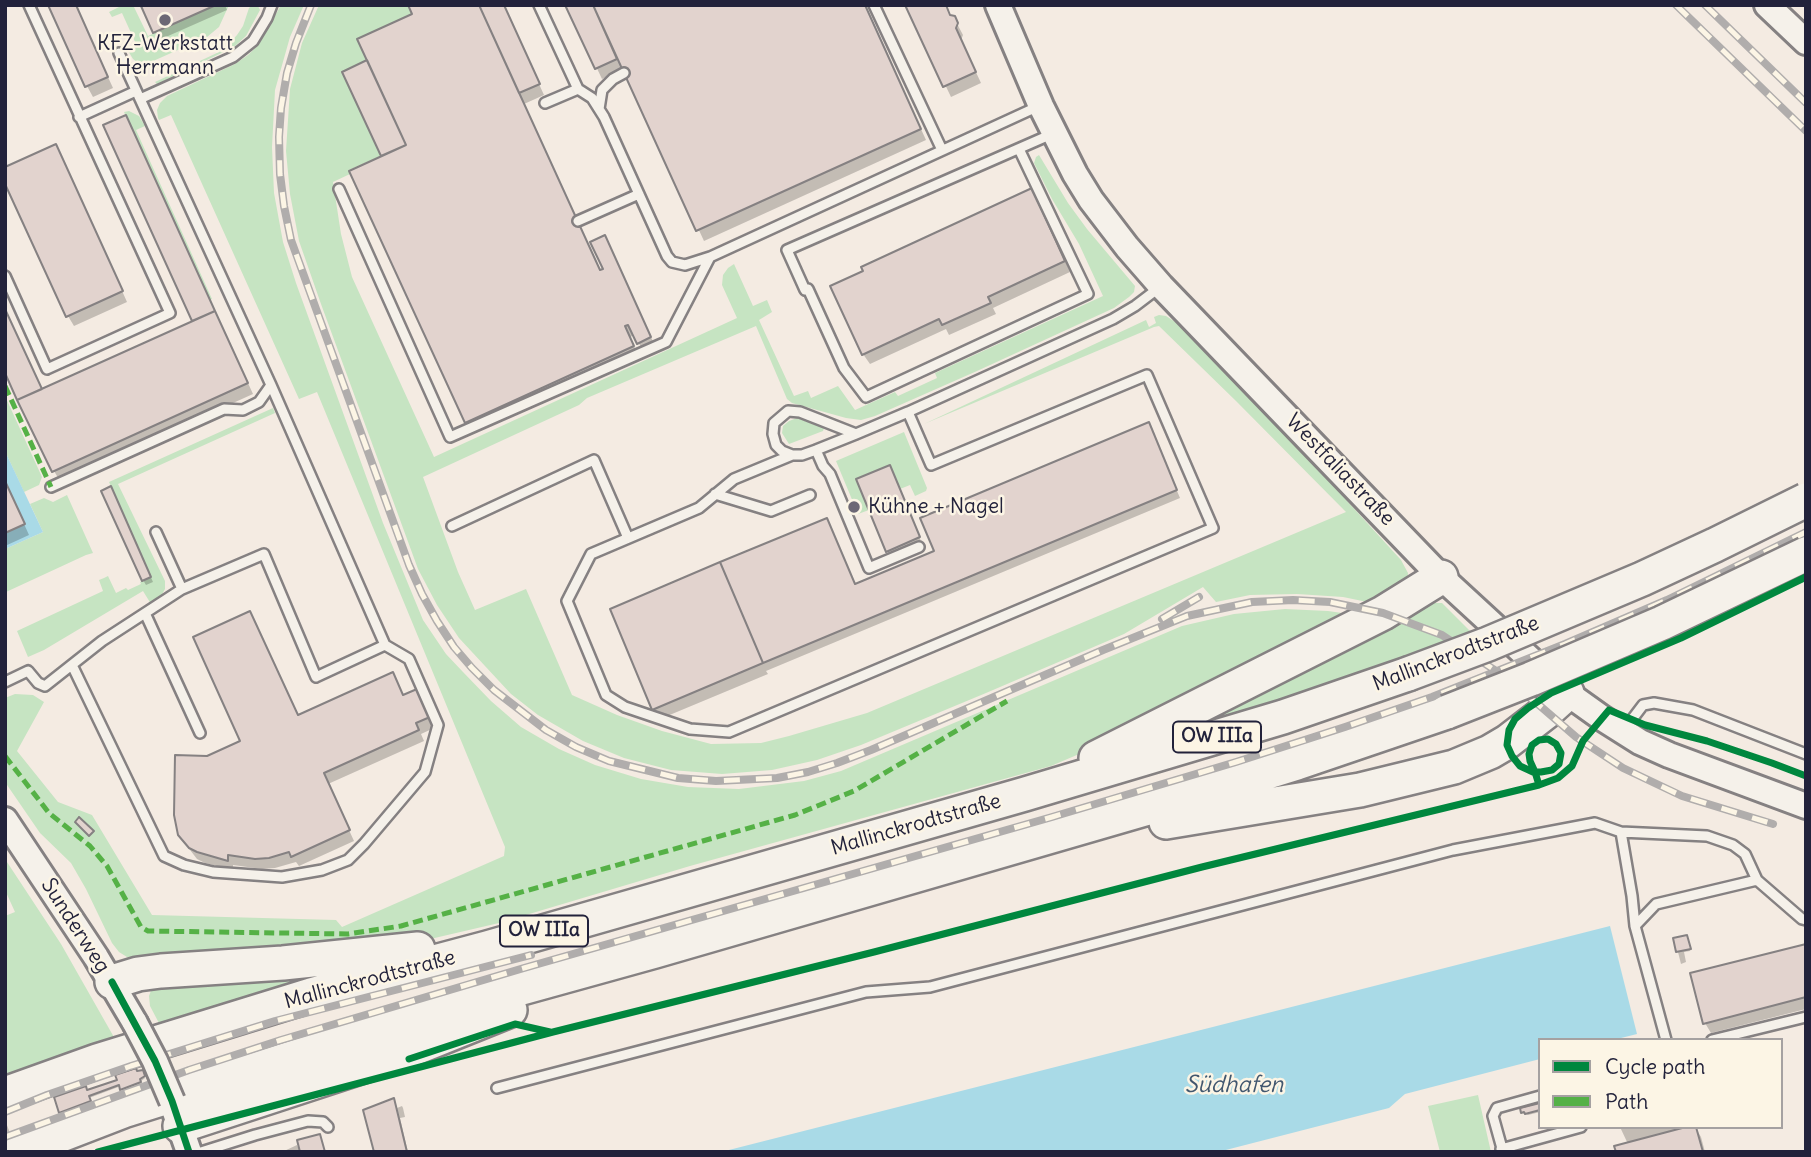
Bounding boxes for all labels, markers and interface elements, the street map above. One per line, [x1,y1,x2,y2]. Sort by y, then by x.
marker: KFZ-Werkstatt Herrmann [157,12,173,28]
place label: KFZ-Werkstatt Herrmann [97,31,233,81]
street label: Westfaliastraße [1280,409,1400,531]
place label: Kühne + Nagel [868,494,1004,520]
marker: Kühne + Nagel [846,499,862,515]
street label: Mallinckrodtstraße [1369,611,1543,697]
road number: OW IIIa [1173,722,1261,752]
street label: Mallinckrodtstraße [828,789,1004,861]
street label: Sunderweg [35,874,115,978]
road number: OW IIIa [500,916,588,946]
street label: Mallinckrodtstraße [282,945,458,1015]
legend [1538,1038,1783,1129]
text: Cycle path [1605,1053,1705,1080]
water label: Südhafen [1185,1071,1283,1099]
text: Path [1605,1088,1648,1115]

